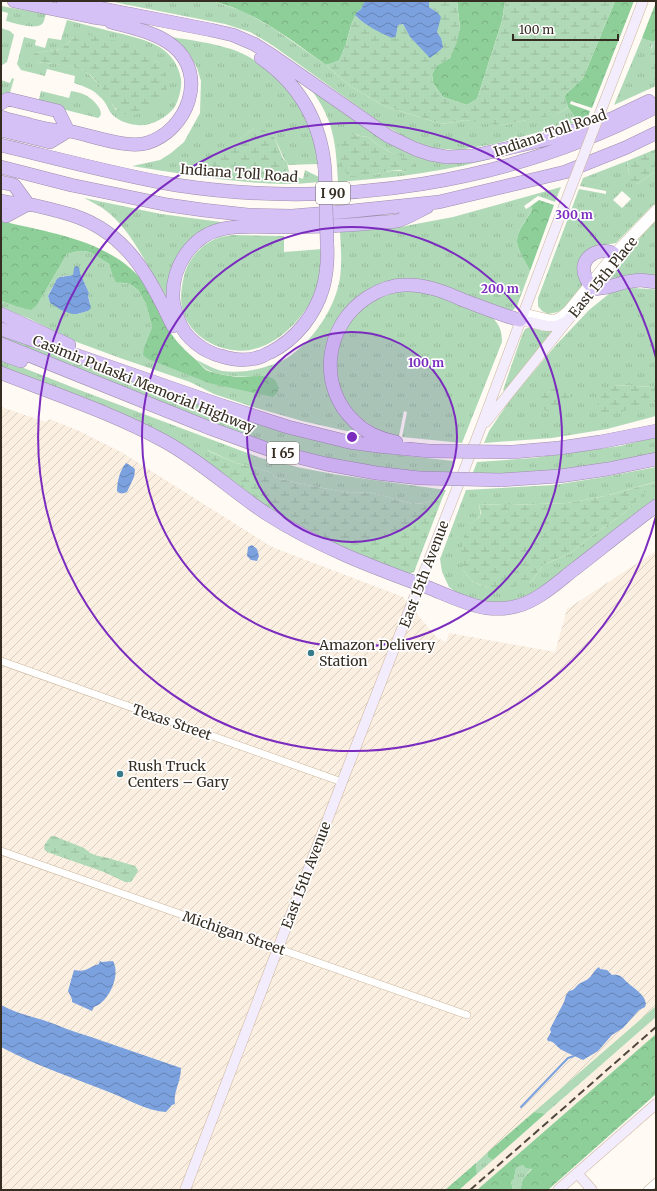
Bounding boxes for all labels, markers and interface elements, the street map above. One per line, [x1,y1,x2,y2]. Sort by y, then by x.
scale bar [513,16,618,42]
text: 100 m [519,22,554,37]
street label: Indiana Toll Road [491,105,609,161]
street label: Indiana Toll Road [179,160,299,186]
road number: I 90 [316,182,350,204]
text: 300 m [555,207,593,222]
street label: East 15th Place [565,233,641,321]
text: 200 m [481,281,519,296]
street label: Casimir Pulaski Memorial Highway [30,331,259,437]
text: 100 m [408,355,444,370]
centre of rings [345,430,359,444]
road number: I 65 [267,442,299,464]
street label: East 15th Avenue [395,518,453,630]
place label: Amazon Delivery Station [318,636,436,670]
marker: Amazon Delivery Station [306,648,316,658]
street label: Texas Street [130,700,215,744]
place label: Rush Truck Centers – Gary [128,757,230,791]
marker: Rush Truck Centers – Gary [115,769,125,779]
street label: East 15th Avenue [277,819,335,931]
street label: Michigan Street [180,907,288,959]

